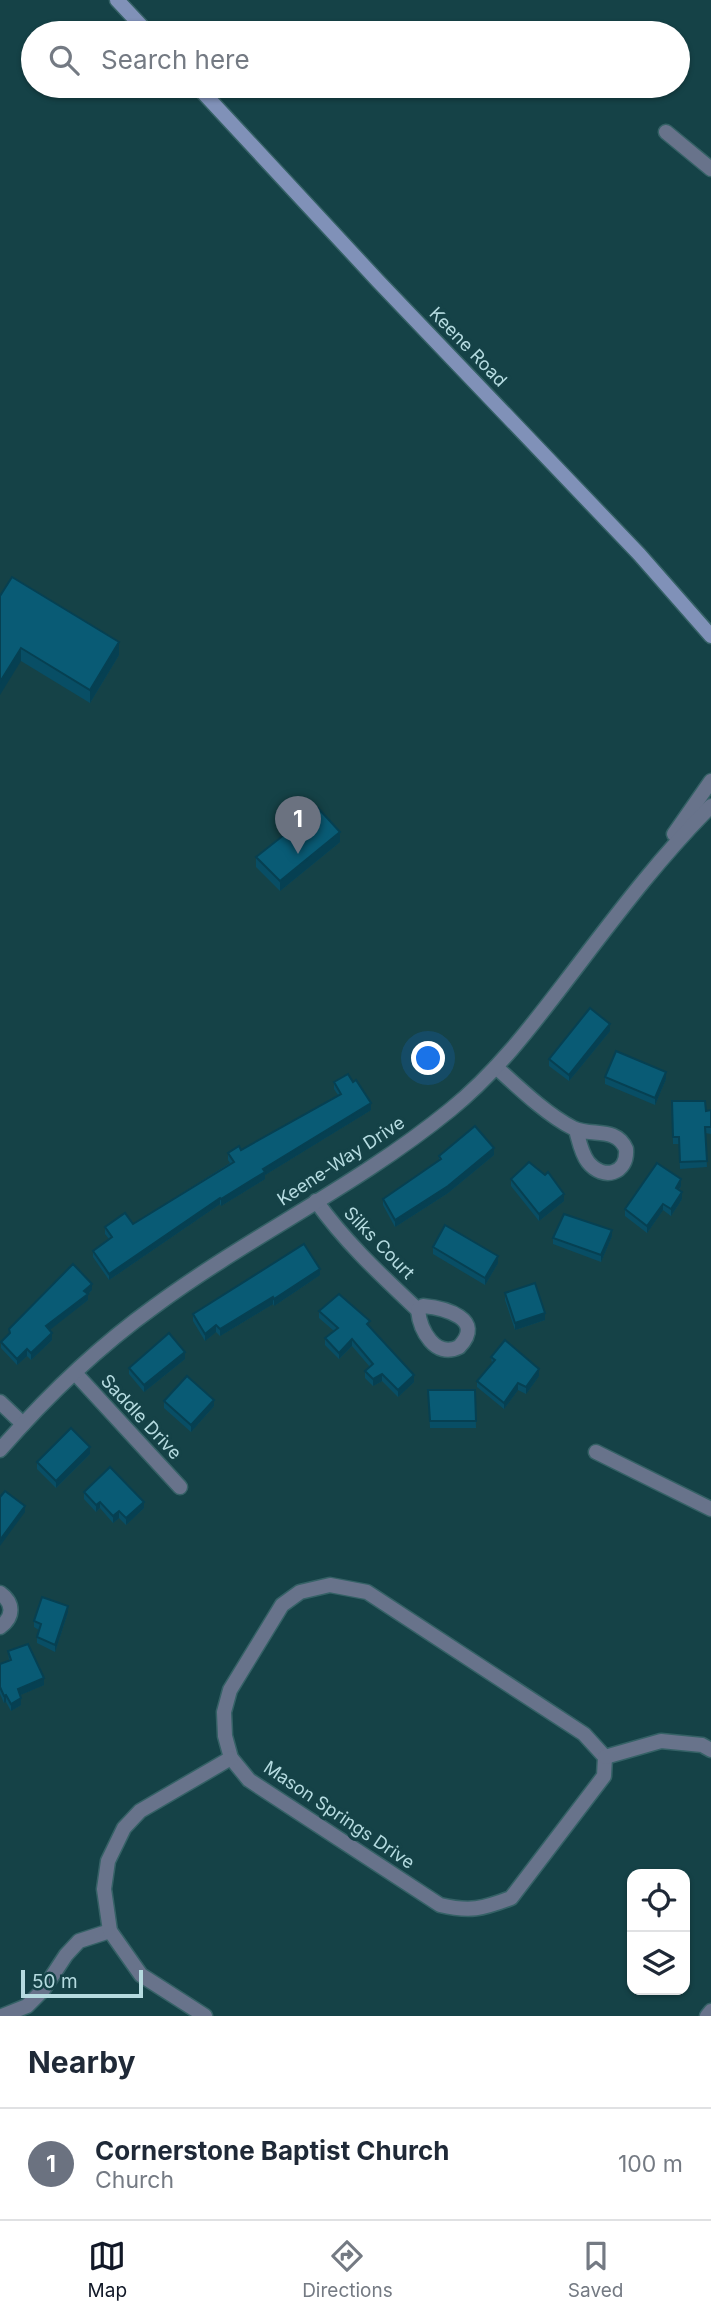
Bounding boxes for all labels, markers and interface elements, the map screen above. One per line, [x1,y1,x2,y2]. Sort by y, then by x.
search box [21,21,690,98]
icon: search [45,41,83,79]
text: Search here [101,44,250,75]
street label: Keene Road [425,303,511,391]
pin: 1 [275,796,321,854]
your location [411,1041,445,1075]
street label: Keene-Way Drive [273,1112,408,1210]
street label: Silks Court [340,1202,419,1283]
street label: Saddle Drive [97,1370,186,1463]
street label: Mason Springs Drive [260,1756,419,1873]
map controls [627,1869,690,1995]
button: locate [627,1869,690,1932]
button: layers [627,1932,690,1995]
scale bar [21,1967,144,1999]
text: 50 m [32,1970,78,1993]
text: Nearby [28,2044,136,2080]
text: Cornerstone Baptist Church [95,2135,449,2166]
text: 1 [46,2150,56,2178]
text: 100 m [618,2150,683,2178]
text: Church [95,2166,174,2194]
tab: Map [88,2237,127,2302]
tab: Directions [302,2237,393,2302]
tab: Saved [568,2237,623,2302]

